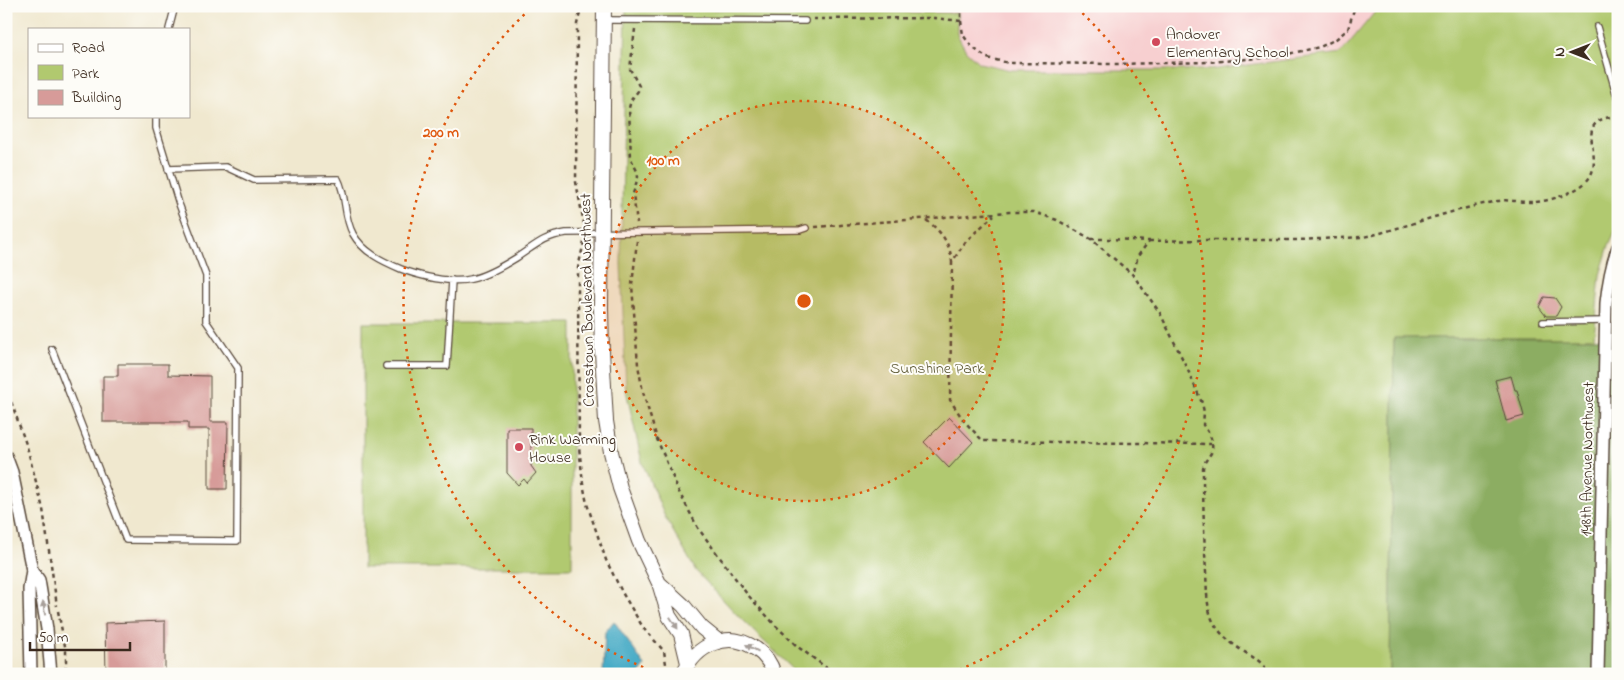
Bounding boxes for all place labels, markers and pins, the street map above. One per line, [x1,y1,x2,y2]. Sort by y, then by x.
place label: Andover Elementary School [1166,23,1289,65]
marker: Andover Elementary School [1150,36,1162,48]
centre of rings [795,292,813,310]
place label: Rink Warming House [529,428,616,470]
marker: Rink Warming House [513,441,525,453]

